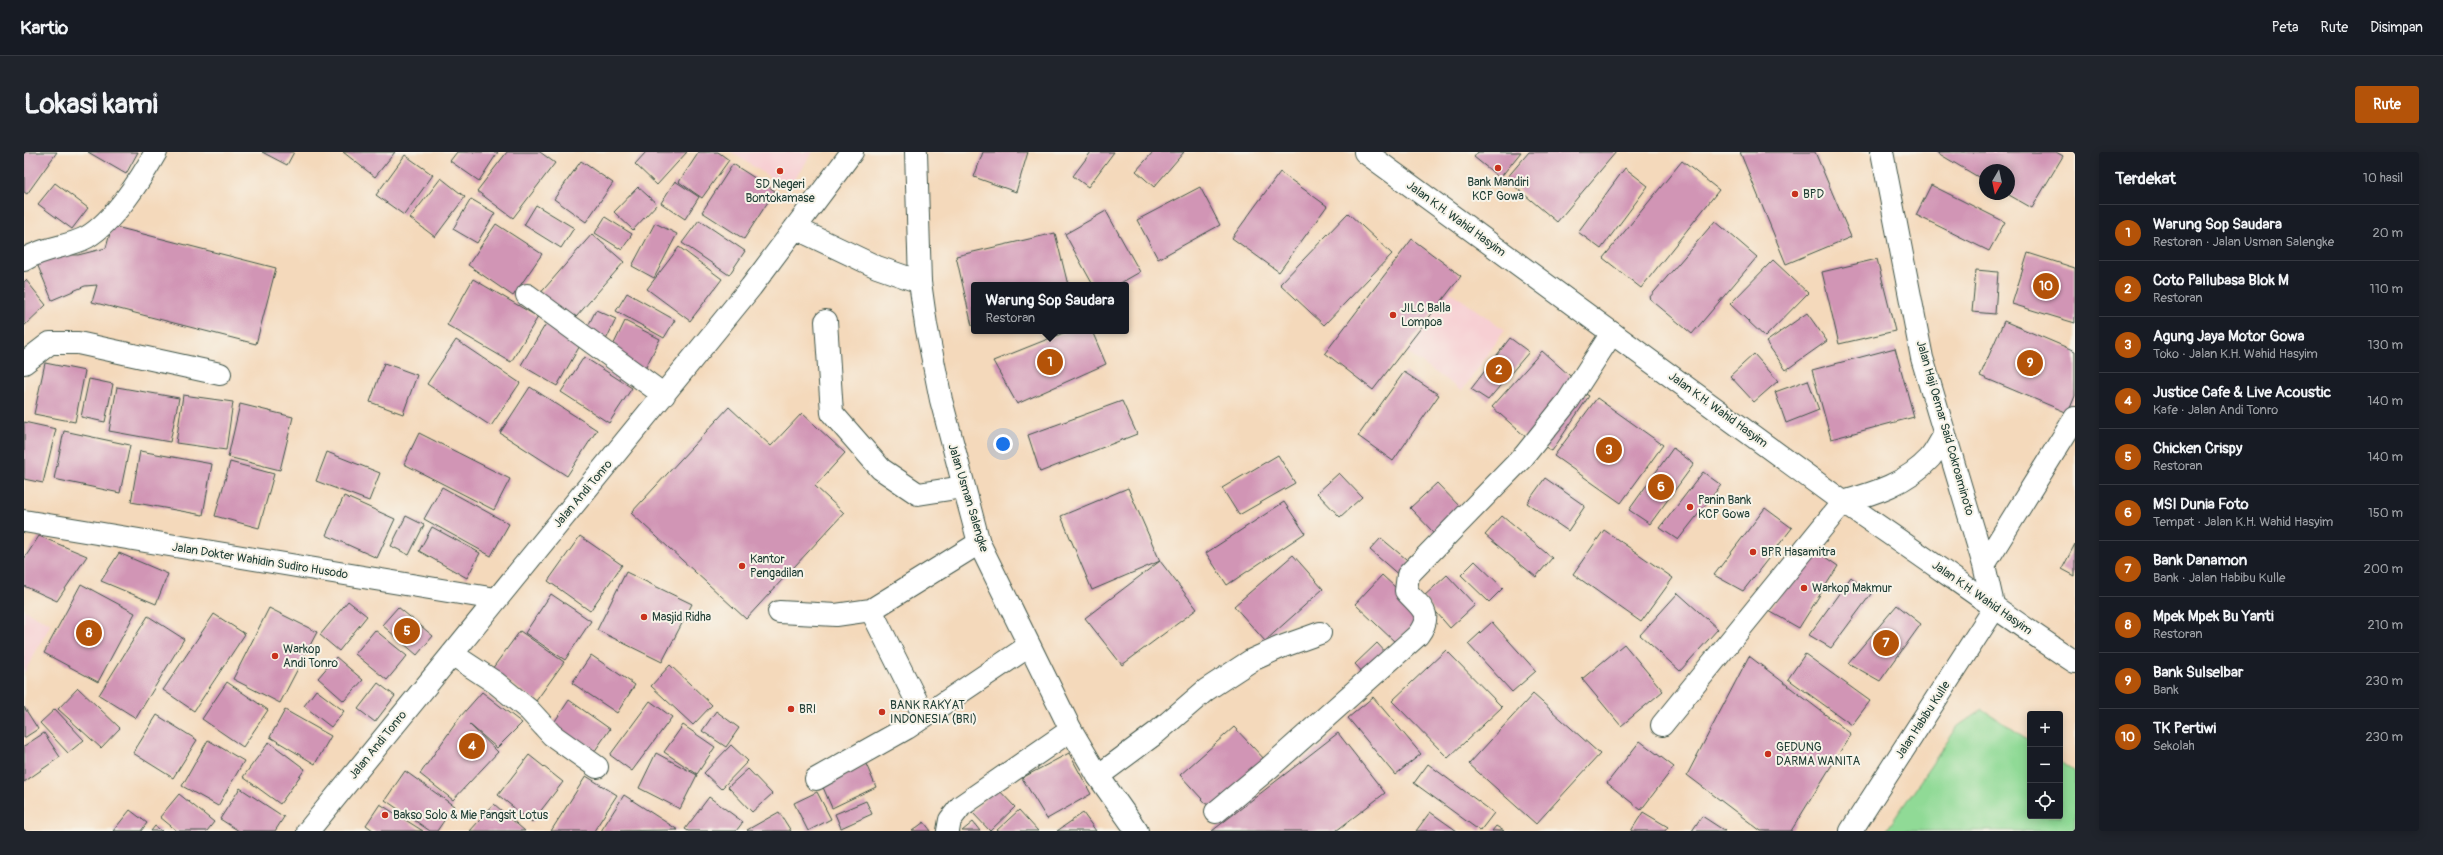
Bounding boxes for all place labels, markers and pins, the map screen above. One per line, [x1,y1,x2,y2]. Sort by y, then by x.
marker: Bank Mandiri KCP Gowa [1493,163,1503,173]
marker: SD Negeri Bontokamase [775,166,785,176]
place label: Bank Mandiri KCP Gowa [1467,175,1529,204]
place label: SD Negeri Bontokamase [745,177,815,206]
place label: BPD [1803,187,1824,202]
marker: BPD [1790,189,1800,199]
pin: 10 [2033,271,2059,301]
place label: JILC Balla Lompoa [1401,301,1451,330]
marker: JILC Balla Lompoa [1388,310,1398,320]
pin: 1 [1037,347,1063,377]
pin: 9 [2017,348,2043,378]
pin: 2 [1486,355,1512,385]
pin: 3 [1596,435,1622,465]
pin: 6 [1648,472,1674,502]
place label: Panin Bank KCP Gowa [1698,493,1751,522]
marker: Panin Bank KCP Gowa [1685,502,1695,512]
place label: BPR Hasamitra [1761,545,1836,560]
marker: BPR Hasamitra [1748,547,1758,557]
place label: Kantor Pengadilan [750,552,804,581]
marker: Kantor Pengadilan [737,561,747,571]
place label: Warkop Makmur [1812,581,1893,596]
marker: Warkop Makmur [1799,583,1809,593]
place label: Masjid Ridha [652,610,712,625]
marker: Masjid Ridha [639,612,649,622]
pin: 5 [394,616,420,646]
pin: 8 [76,618,102,648]
pin: 7 [1873,628,1899,658]
place label: Warkop Andi Tonro [283,642,338,671]
marker: Warkop Andi Tonro [270,651,280,661]
place label: BANK RAKYAT INDONESIA (BRI) [890,698,977,727]
place label: BRI [799,702,816,717]
marker: BRI [786,704,796,714]
marker: BANK RAKYAT INDONESIA (BRI) [877,707,887,717]
pin: 4 [459,731,485,761]
place label: GEDUNG DARMA WANITA [1776,740,1860,769]
marker: GEDUNG DARMA WANITA [1763,749,1773,759]
place label: Bakso Solo & Mie Pangsit Lotus [393,808,549,823]
marker: Bakso Solo & Mie Pangsit Lotus [380,810,390,820]

